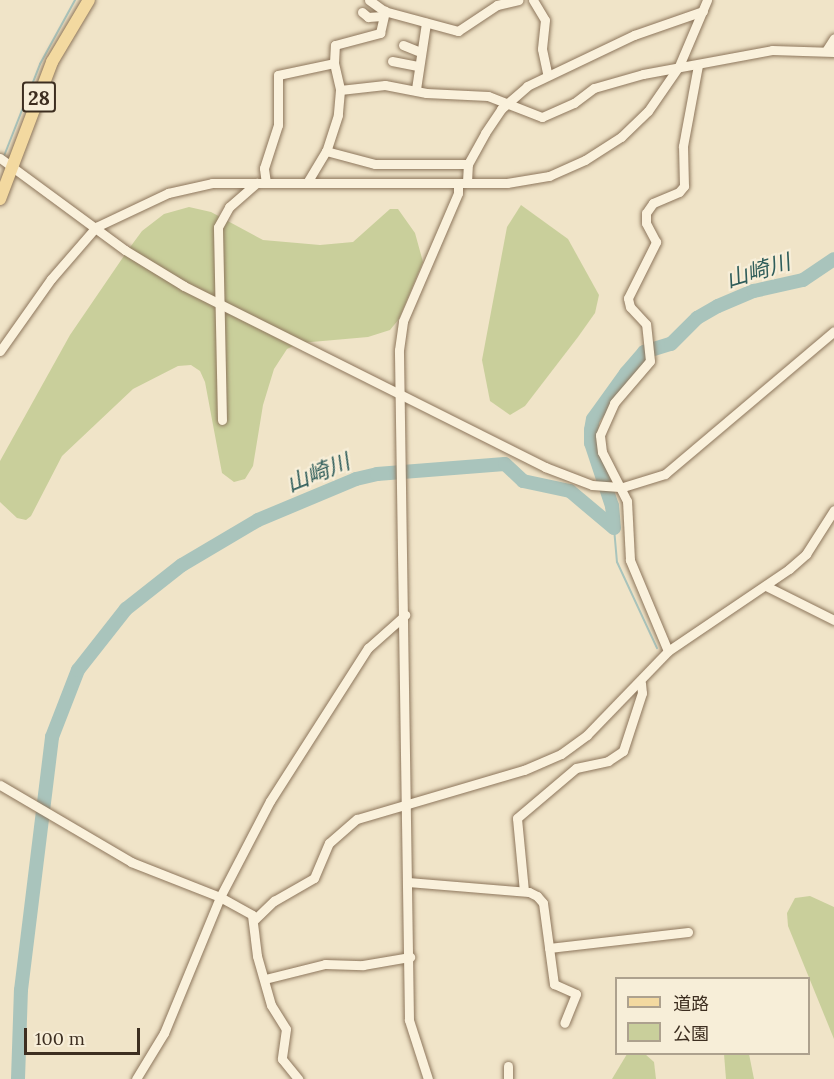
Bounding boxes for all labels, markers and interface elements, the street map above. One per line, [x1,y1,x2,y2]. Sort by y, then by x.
road number: 28 [21,80,57,114]
water label: 山崎川 [723,249,793,293]
water label: 山崎川 [282,448,354,498]
legend [615,977,810,1055]
text: 道路 [673,992,709,1015]
scale bar [27,1016,142,1054]
text: 公園 [673,1022,709,1045]
text: 100 m [35,1027,85,1050]

